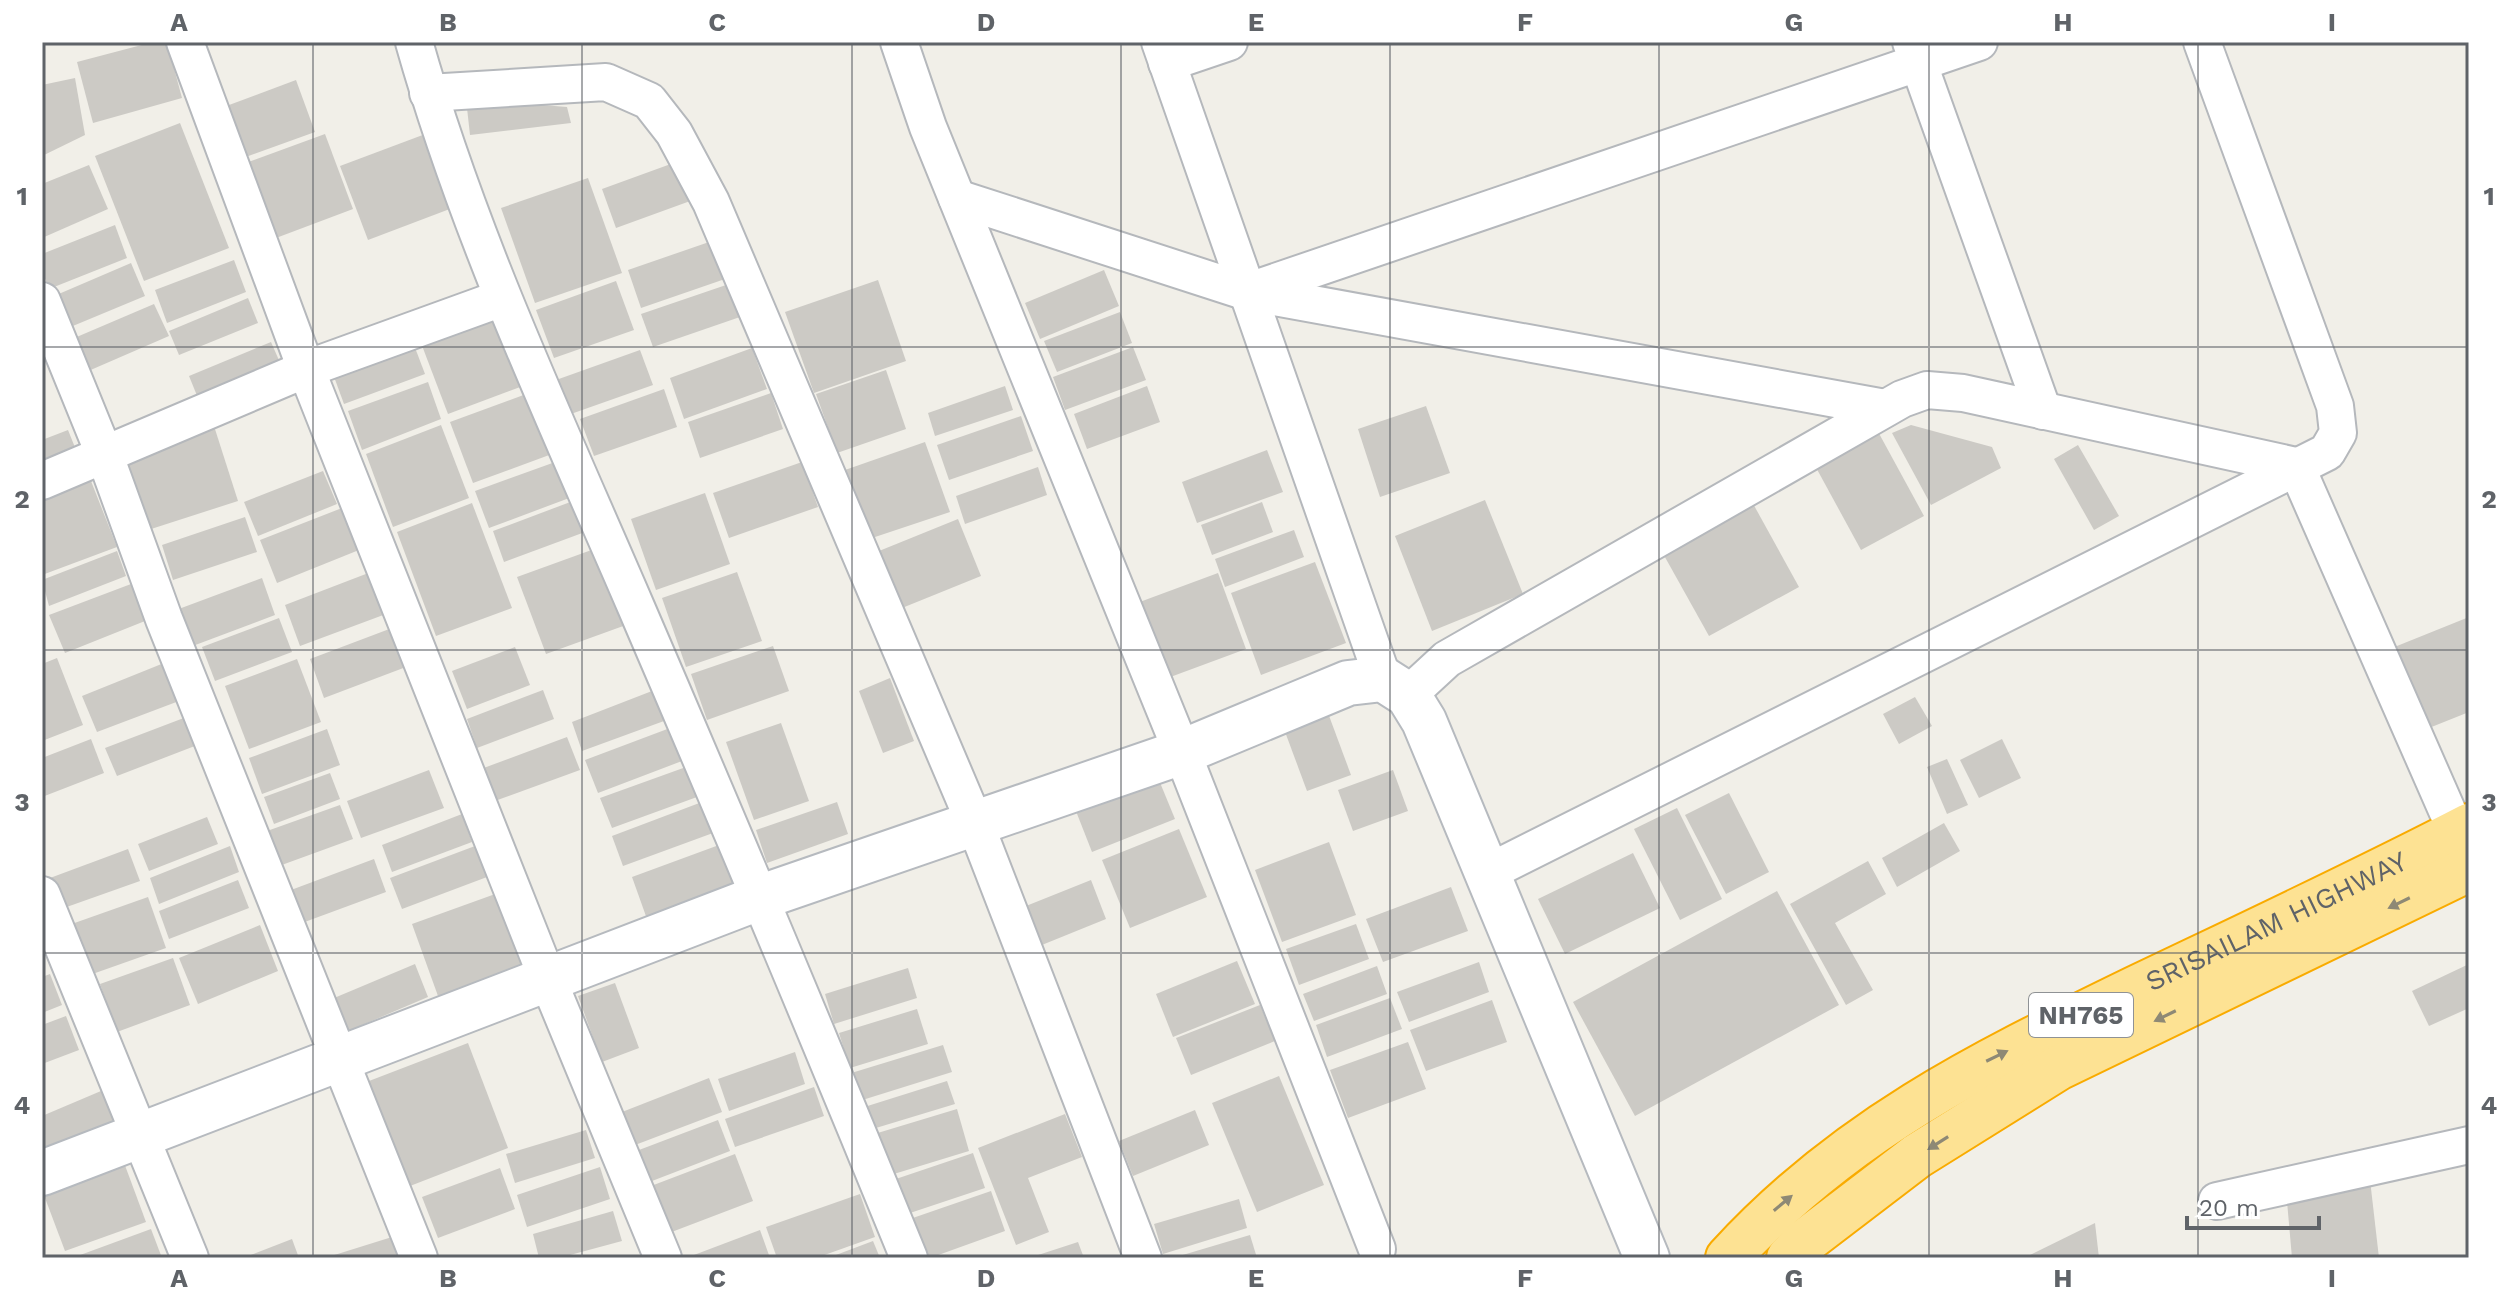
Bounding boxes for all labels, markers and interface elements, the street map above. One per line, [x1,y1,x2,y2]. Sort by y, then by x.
text: A [170,7,188,37]
text: B [439,7,457,37]
text: C [708,7,726,37]
text: D [977,7,995,37]
text: E [1248,7,1264,37]
text: F [1517,7,1533,37]
text: G [1785,7,1803,37]
text: H [2053,7,2073,37]
text: I [2328,7,2336,37]
text: 1 [16,181,28,211]
text: 1 [2483,181,2495,211]
text: 2 [14,484,30,514]
text: 2 [2481,484,2497,514]
text: 3 [14,787,30,817]
text: 3 [2481,787,2497,817]
street label: SRISAILAM HIGHWAY [2140,844,2413,998]
one-way arrow [2387,896,2410,910]
road number: NH765 [2029,993,2133,1037]
one-way arrow [2153,1009,2176,1023]
one-way arrow [1985,1049,2008,1063]
text: 4 [14,1090,31,1120]
text: 4 [2481,1090,2498,1120]
one-way arrow [1927,1136,1949,1150]
scale bar [2187,1180,2319,1230]
text: 20 m [2199,1194,2259,1222]
one-way arrow [1773,1195,1793,1212]
text: A [170,1263,188,1293]
text: B [439,1263,457,1293]
text: C [708,1263,726,1293]
text: D [977,1263,995,1293]
text: E [1248,1263,1264,1293]
text: F [1517,1263,1533,1293]
text: G [1785,1263,1803,1293]
text: H [2053,1263,2073,1293]
text: I [2328,1263,2336,1293]

